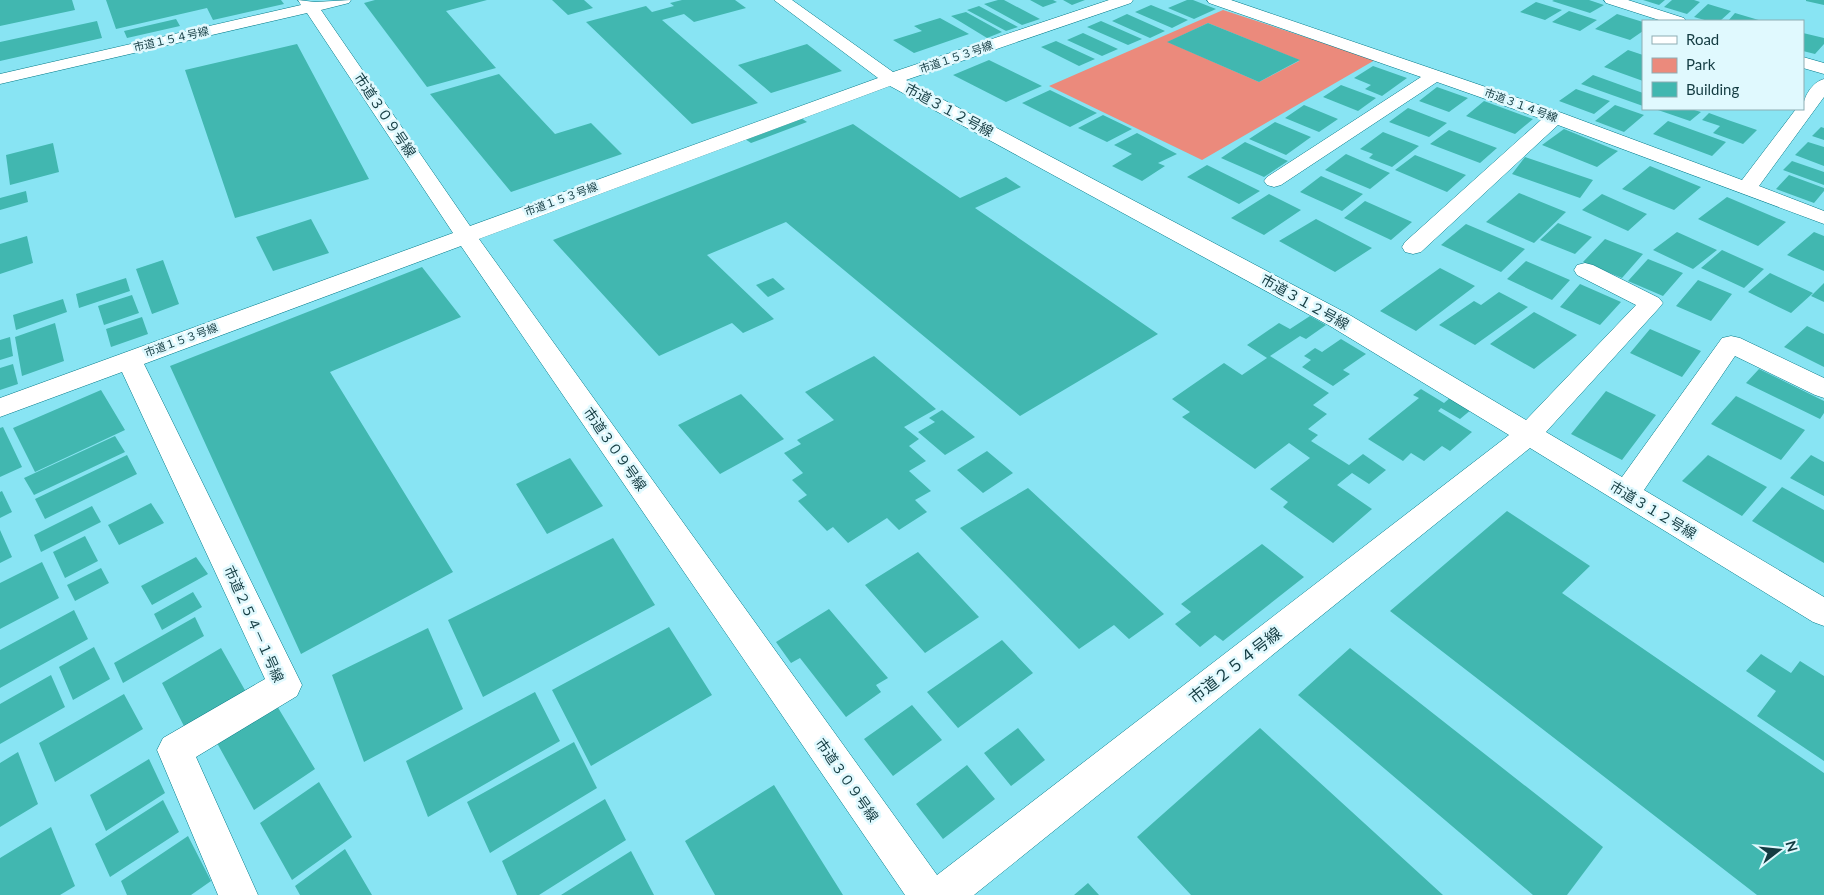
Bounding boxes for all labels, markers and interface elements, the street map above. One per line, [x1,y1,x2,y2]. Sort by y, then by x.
legend [1642,20,1804,110]
street label: 市道１５４号線 [132,24,210,54]
text: Road [1686,30,1719,48]
street label: 市道１５３号線 [917,38,994,75]
text: Park [1686,55,1716,73]
street label: 市道３０９号線 [351,69,420,160]
street label: 市道３１２号線 [902,79,996,140]
text: Building [1686,80,1739,98]
street label: 市道３１４号線 [1483,85,1560,124]
street label: 市道１５３号線 [522,179,599,218]
street label: 市道３１２号線 [1258,270,1352,333]
street label: 市道１５３号線 [142,320,219,359]
street label: 市道３０９号線 [580,404,650,494]
street label: 市道３１２号線 [1607,477,1700,542]
street label: 市道２５４－１号線 [221,563,288,685]
street label: 市道２５４号線 [1185,623,1285,707]
street label: 市道３０９号線 [812,735,882,825]
north arrow [1754,825,1804,875]
text: N [1782,839,1802,854]

